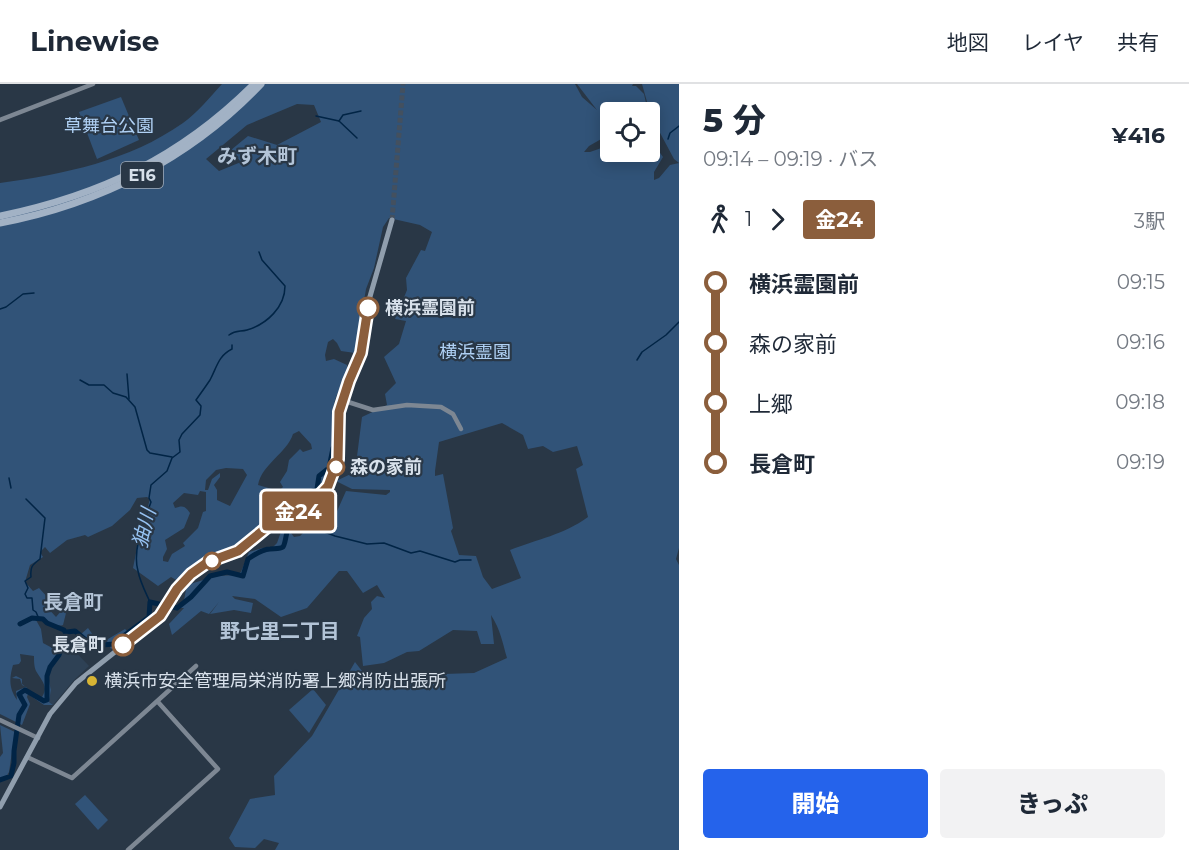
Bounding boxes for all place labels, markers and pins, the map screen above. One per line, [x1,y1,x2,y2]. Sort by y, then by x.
marker: 横浜霊園前 [357,297,379,319]
place label: 横浜霊園前 [385,297,475,319]
place label: 森の家前 [350,456,422,478]
marker: 森の家前 [327,458,345,476]
unlabelled marker [203,552,221,570]
place label: 長倉町 [52,634,106,656]
marker: 長倉町 [112,634,134,656]
place label: 横浜市安全管理局栄消防署上郷消防出張所 [104,670,446,692]
marker: 横浜市安全管理局栄消防署上郷消防出張所 [85,674,99,688]

